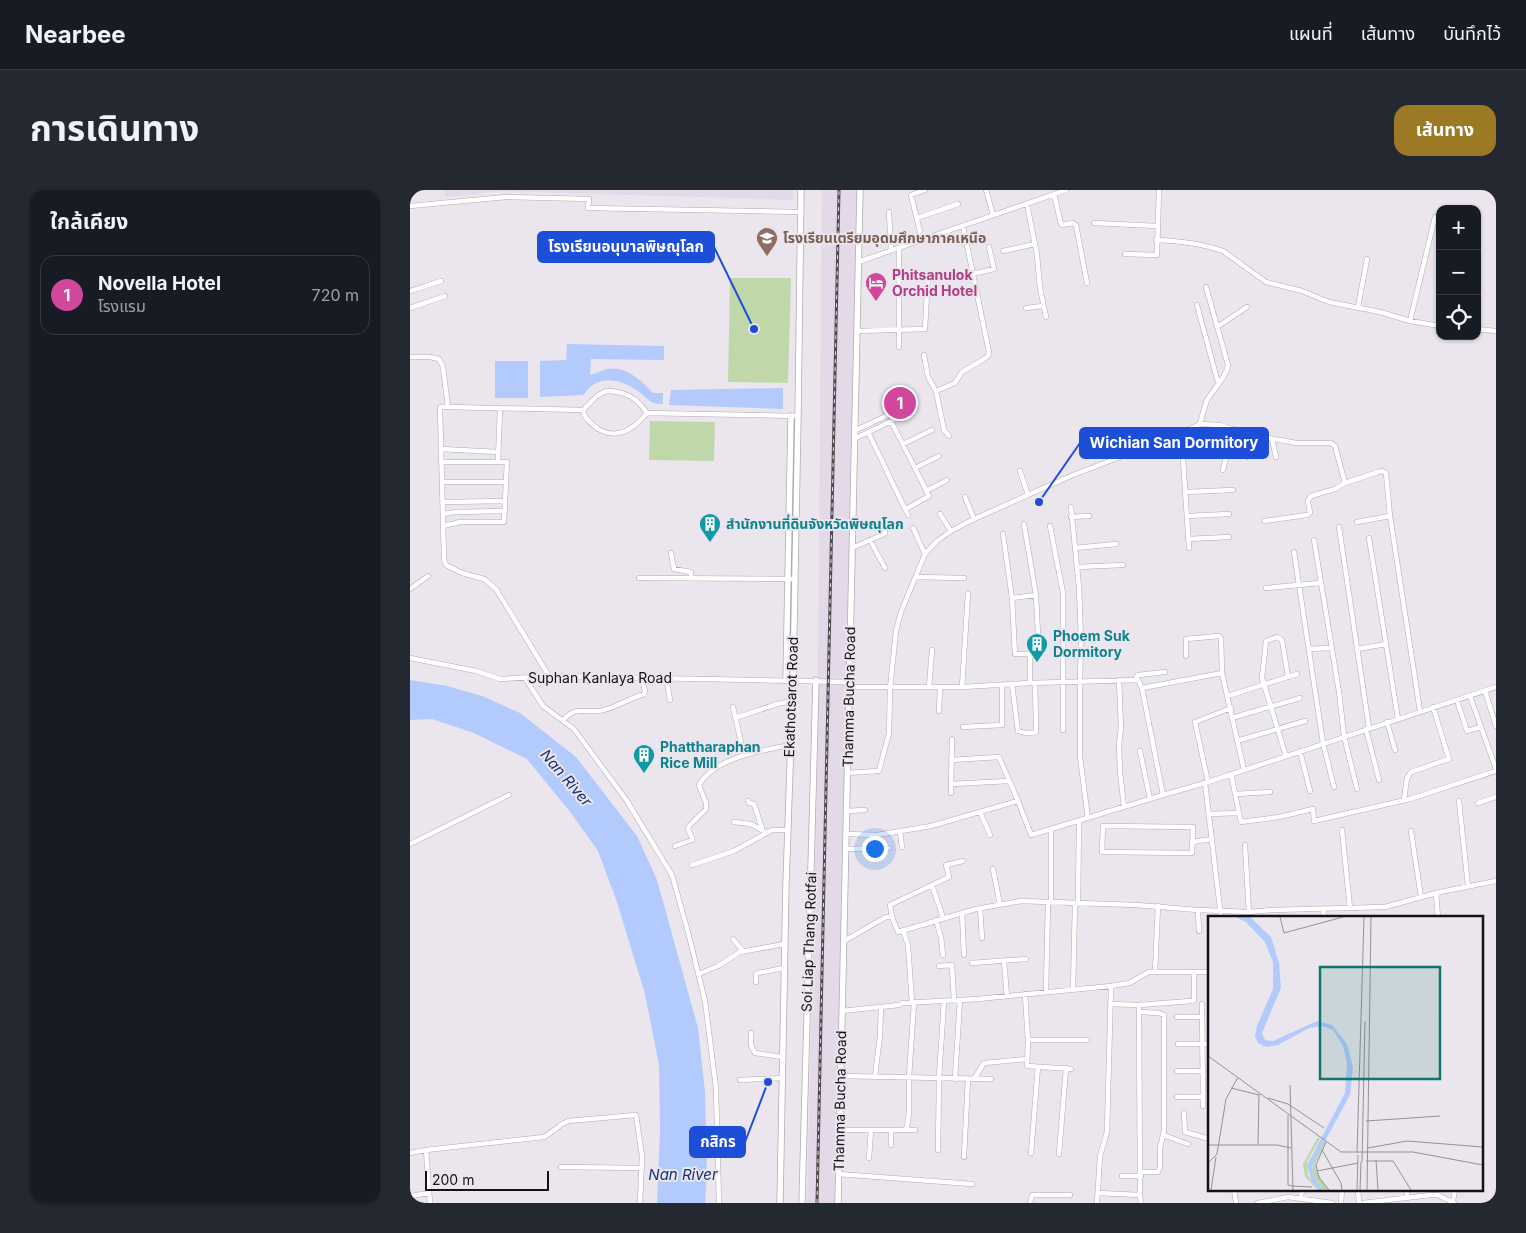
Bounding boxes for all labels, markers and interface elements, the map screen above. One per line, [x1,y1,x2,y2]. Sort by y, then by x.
text: Nearbee [25,20,126,49]
text: แผนที่ [1289,23,1333,44]
text: เส้นทาง [1361,23,1415,44]
text: บันทึกไว้ [1443,23,1501,44]
button: เส้นทาง [1394,105,1496,156]
text: การเดินทาง [30,107,199,149]
map controls [1436,205,1481,340]
button: + [1436,205,1481,250]
text: ใกล้เคียง [50,209,128,234]
school or university icon: โรงเรียนเตรียมอุดมศึกษาภาคเหนือ [755,226,779,257]
place label: โรงเรียนเตรียมอุดมศึกษาภาคเหนือ [783,229,986,247]
callout: โรงเรียนอนุบาลพิษณุโลก [538,232,714,262]
text: โรงเรียนอนุบาลพิษณุโลก [548,237,704,256]
button: − [1436,250,1481,295]
place label: Phitsanulok Orchid Hotel [892,266,977,299]
hotel icon: Phitsanulok Orchid Hotel [864,271,888,302]
text: Novella Hotel [98,272,221,295]
text: 1 [64,285,70,305]
text: 720 m [312,285,359,305]
button: locate [1436,295,1481,340]
text: โรงแรม [98,296,146,316]
pin: 1 [884,384,916,422]
callout: Wichian San Dormitory [1080,428,1268,458]
text: Wichian San Dormitory [1090,433,1258,452]
building icon: สำนักงานที่ดินจังหวัดพิษณุโลก [698,512,722,543]
place label: สำนักงานที่ดินจังหวัดพิษณุโลก [726,514,904,533]
street label: Thamma Bucha Road [839,626,858,768]
place label: Phoem Suk Dormitory [1053,627,1131,660]
building icon: Phoem Suk Dormitory [1025,632,1049,663]
street label: Ekathotsarot Road [780,636,801,758]
street label: Suphan Kanlaya Road [528,669,672,686]
place label: Phattharaphan Rice Mill [660,738,761,771]
building icon: Phattharaphan Rice Mill [632,743,656,774]
water label: Nan River [536,745,597,810]
your location [862,836,888,862]
street label: Soi Liap Thang Rotfai [798,872,819,1012]
inset map [1208,916,1484,1190]
street label: Thamma Bucha Road [830,1030,849,1172]
callout: กสิกร [690,1127,745,1157]
text: กสิกร [700,1132,736,1151]
water label: Nan River [648,1165,718,1184]
scale bar [425,1168,549,1191]
text: 200 m [432,1171,474,1188]

